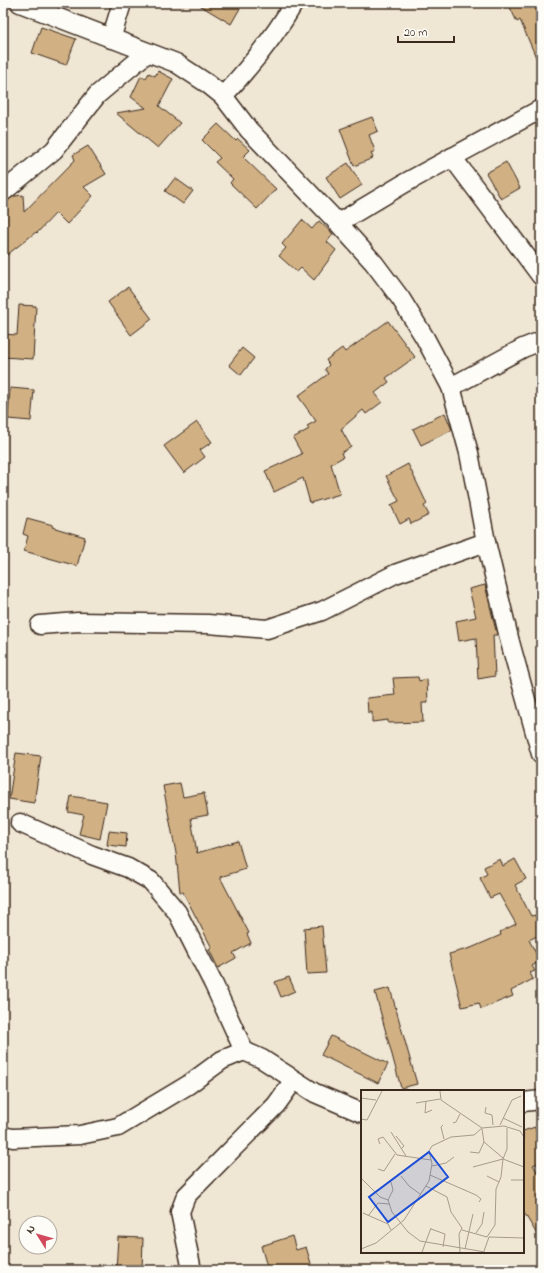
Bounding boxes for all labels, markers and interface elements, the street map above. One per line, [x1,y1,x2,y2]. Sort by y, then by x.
scale bar [398,18,454,44]
text: 20 m [404,24,427,42]
inset map [361,1090,524,1253]
north arrow [18,1215,58,1255]
text: N [22,1222,39,1237]

